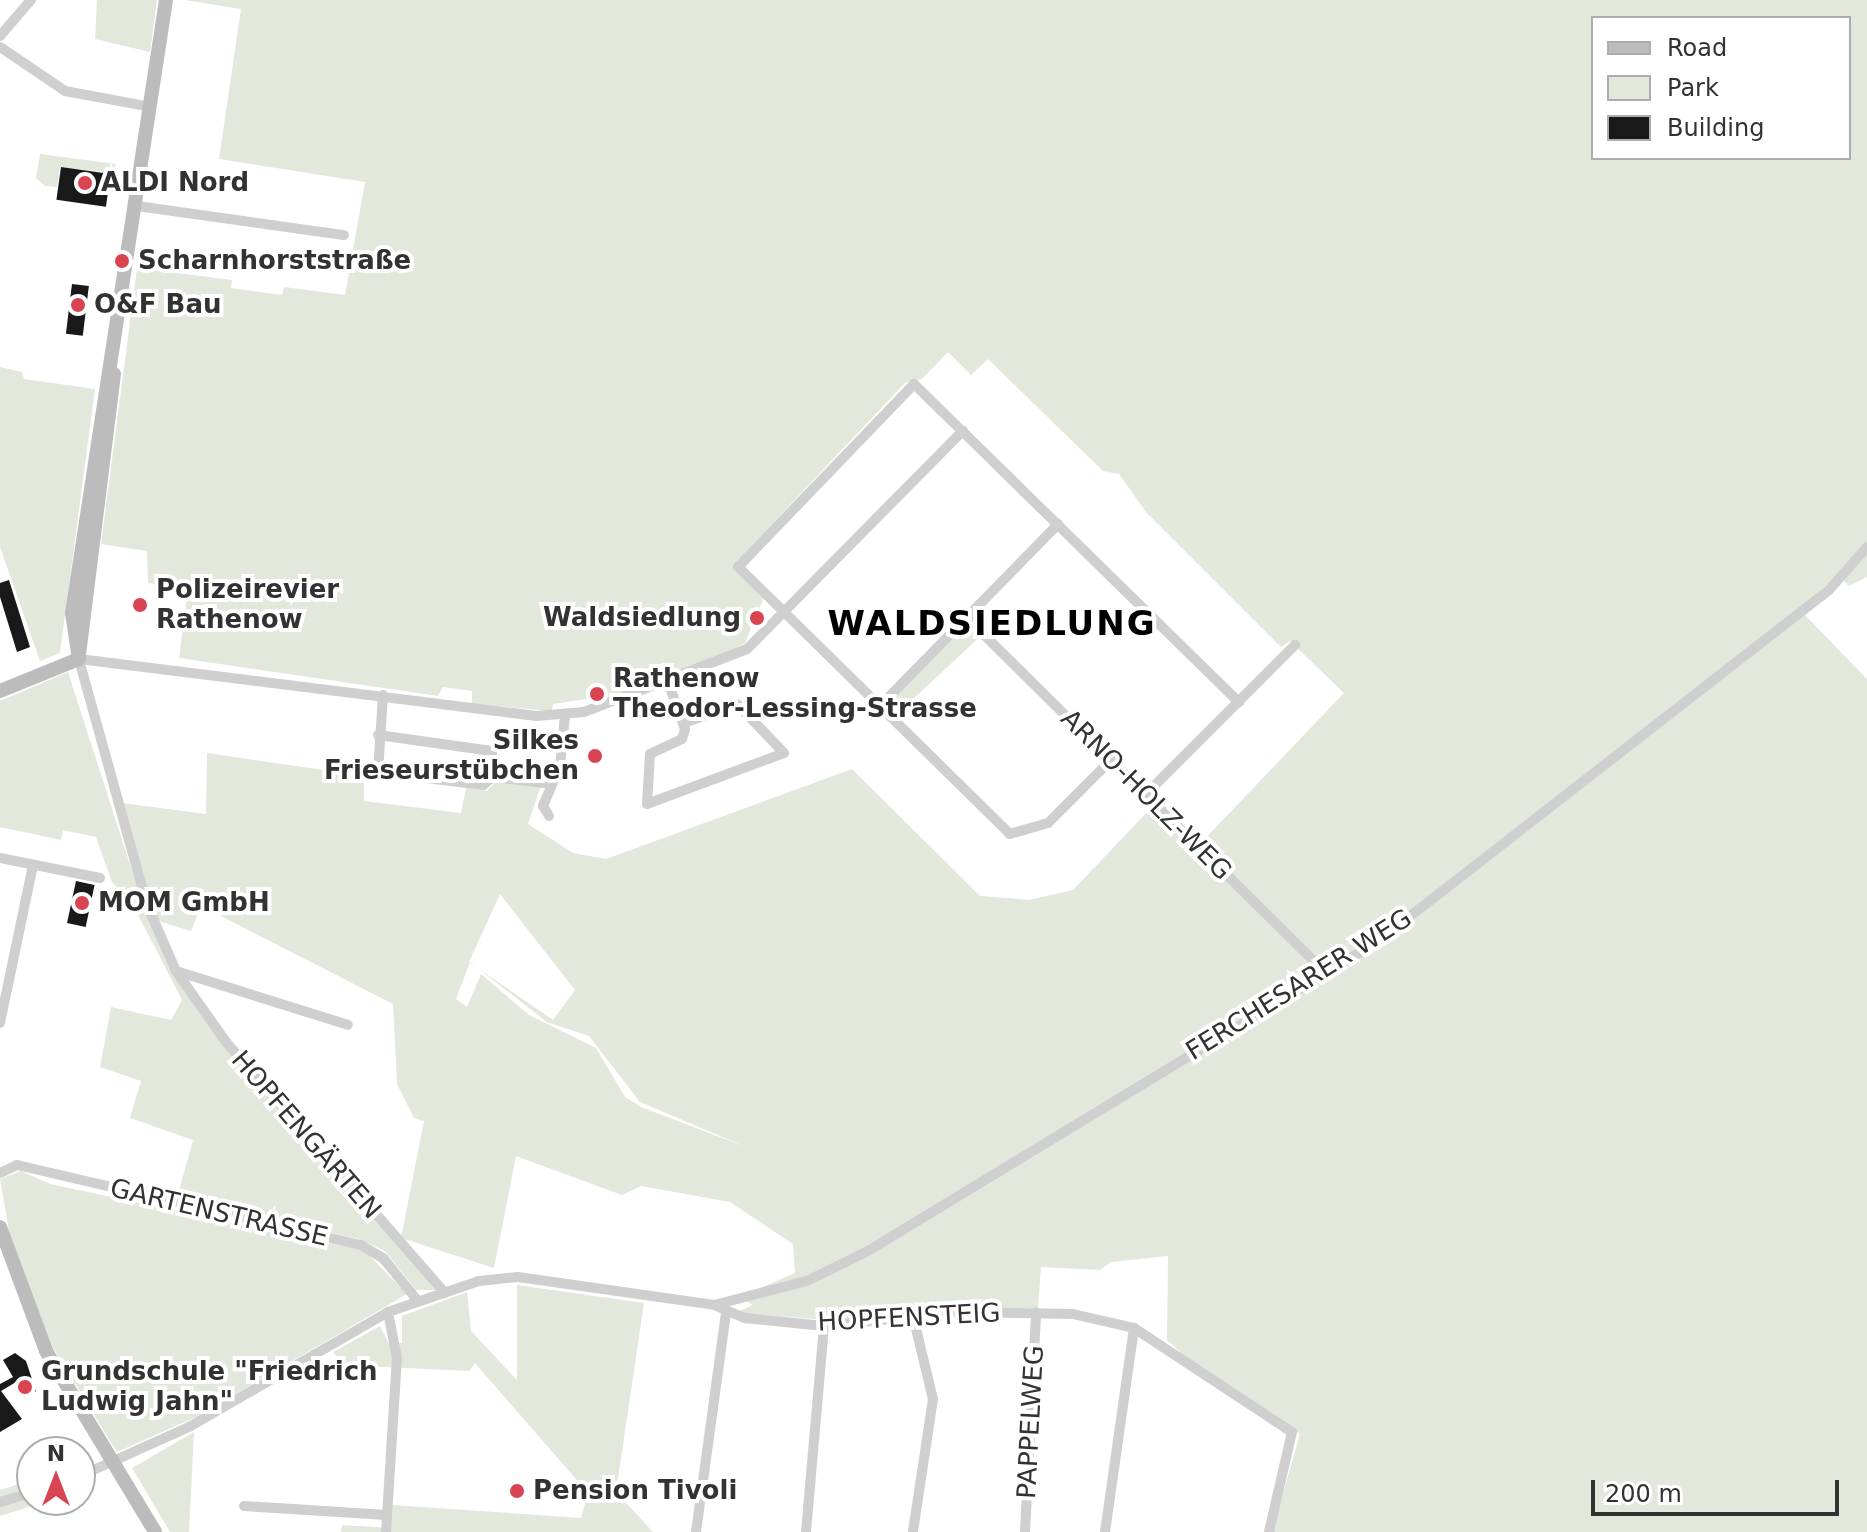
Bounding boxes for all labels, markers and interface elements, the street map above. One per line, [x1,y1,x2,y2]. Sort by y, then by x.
legend [1591,16,1851,160]
text: Road [1667,34,1727,62]
text: Park [1667,74,1719,102]
text: Building [1667,114,1764,142]
place label: ALDI Nord [101,167,249,199]
marker: ALDI Nord [76,174,94,192]
place label: Scharnhorststraße [138,245,411,277]
marker: Scharnhorststraße [113,252,131,270]
place label: O&F Bau [94,289,221,321]
marker: O&F Bau [69,296,87,314]
place label: Polizeirevier Rathenow [156,574,339,636]
marker: Polizeirevier Rathenow [131,596,149,614]
place label: Waldsiedlung [543,602,741,634]
district label: WALDSIEDLUNG [827,604,1157,644]
marker: Waldsiedlung [748,609,766,627]
place label: Rathenow Theodor-Lessing-Strasse [613,663,977,724]
marker: Rathenow Theodor-Lessing-Strasse [588,685,606,703]
street label: ARNO-HOLZ-WEG [1054,703,1238,887]
place label: Silkes Frieseurstübchen [324,725,579,786]
marker: Silkes Frieseurstübchen [586,747,604,765]
place label: MOM GmbH [98,887,270,919]
marker: MOM GmbH [73,894,91,912]
street label: FERCHESARER WEG [1180,903,1418,1067]
street label: HOPFENGÄRTEN [225,1045,387,1225]
street label: GARTENSTRASSE [107,1173,331,1253]
street label: HOPFENSTEIG [817,1298,1001,1338]
street label: PAPPELWEG [1011,1344,1051,1500]
place label: Grundschule "Friedrich Ludwig Jahn" [41,1356,378,1418]
marker: Grundschule "Friedrich Ludwig Jahn" [16,1378,34,1396]
north arrow [16,1436,96,1516]
text: N [47,1441,65,1466]
scale bar [1595,1464,1843,1514]
place label: Pension Tivoli [533,1475,737,1507]
text: 200 m [1605,1480,1682,1508]
marker: Pension Tivoli [508,1482,526,1500]

